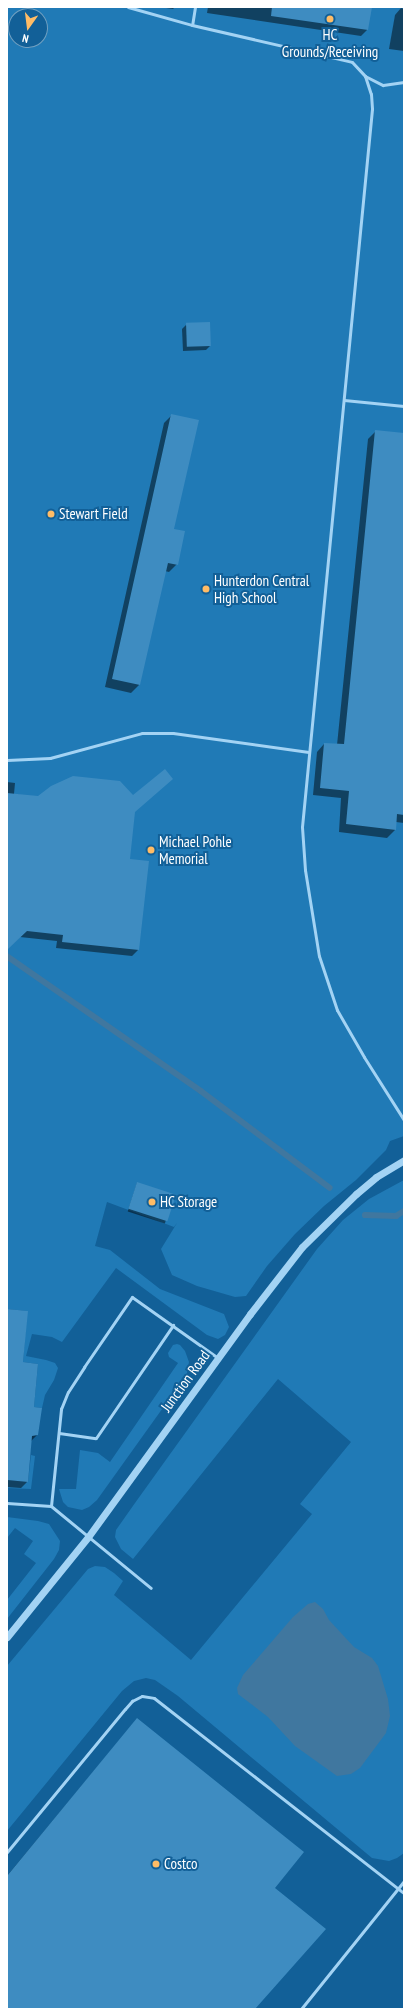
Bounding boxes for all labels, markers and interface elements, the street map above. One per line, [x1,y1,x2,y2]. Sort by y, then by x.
north arrow [8,8,48,48]
marker: HC Grounds/Receiving [325,14,335,24]
place label: HC Grounds/Receiving [282,25,378,60]
text: N [21,31,30,46]
place label: Stewart Field [59,505,128,523]
marker: Stewart Field [46,509,56,519]
place label: Hunterdon Central High School [214,571,309,606]
marker: Hunterdon Central High School [201,584,211,594]
place label: Michael Pohle Memorial [159,832,232,867]
marker: Michael Pohle Memorial [146,845,156,855]
place label: HC Storage [160,1193,218,1211]
marker: HC Storage [147,1197,157,1207]
street label: Junction Road [157,1347,213,1415]
place label: Costco [164,1855,198,1873]
marker: Costco [151,1859,161,1869]

